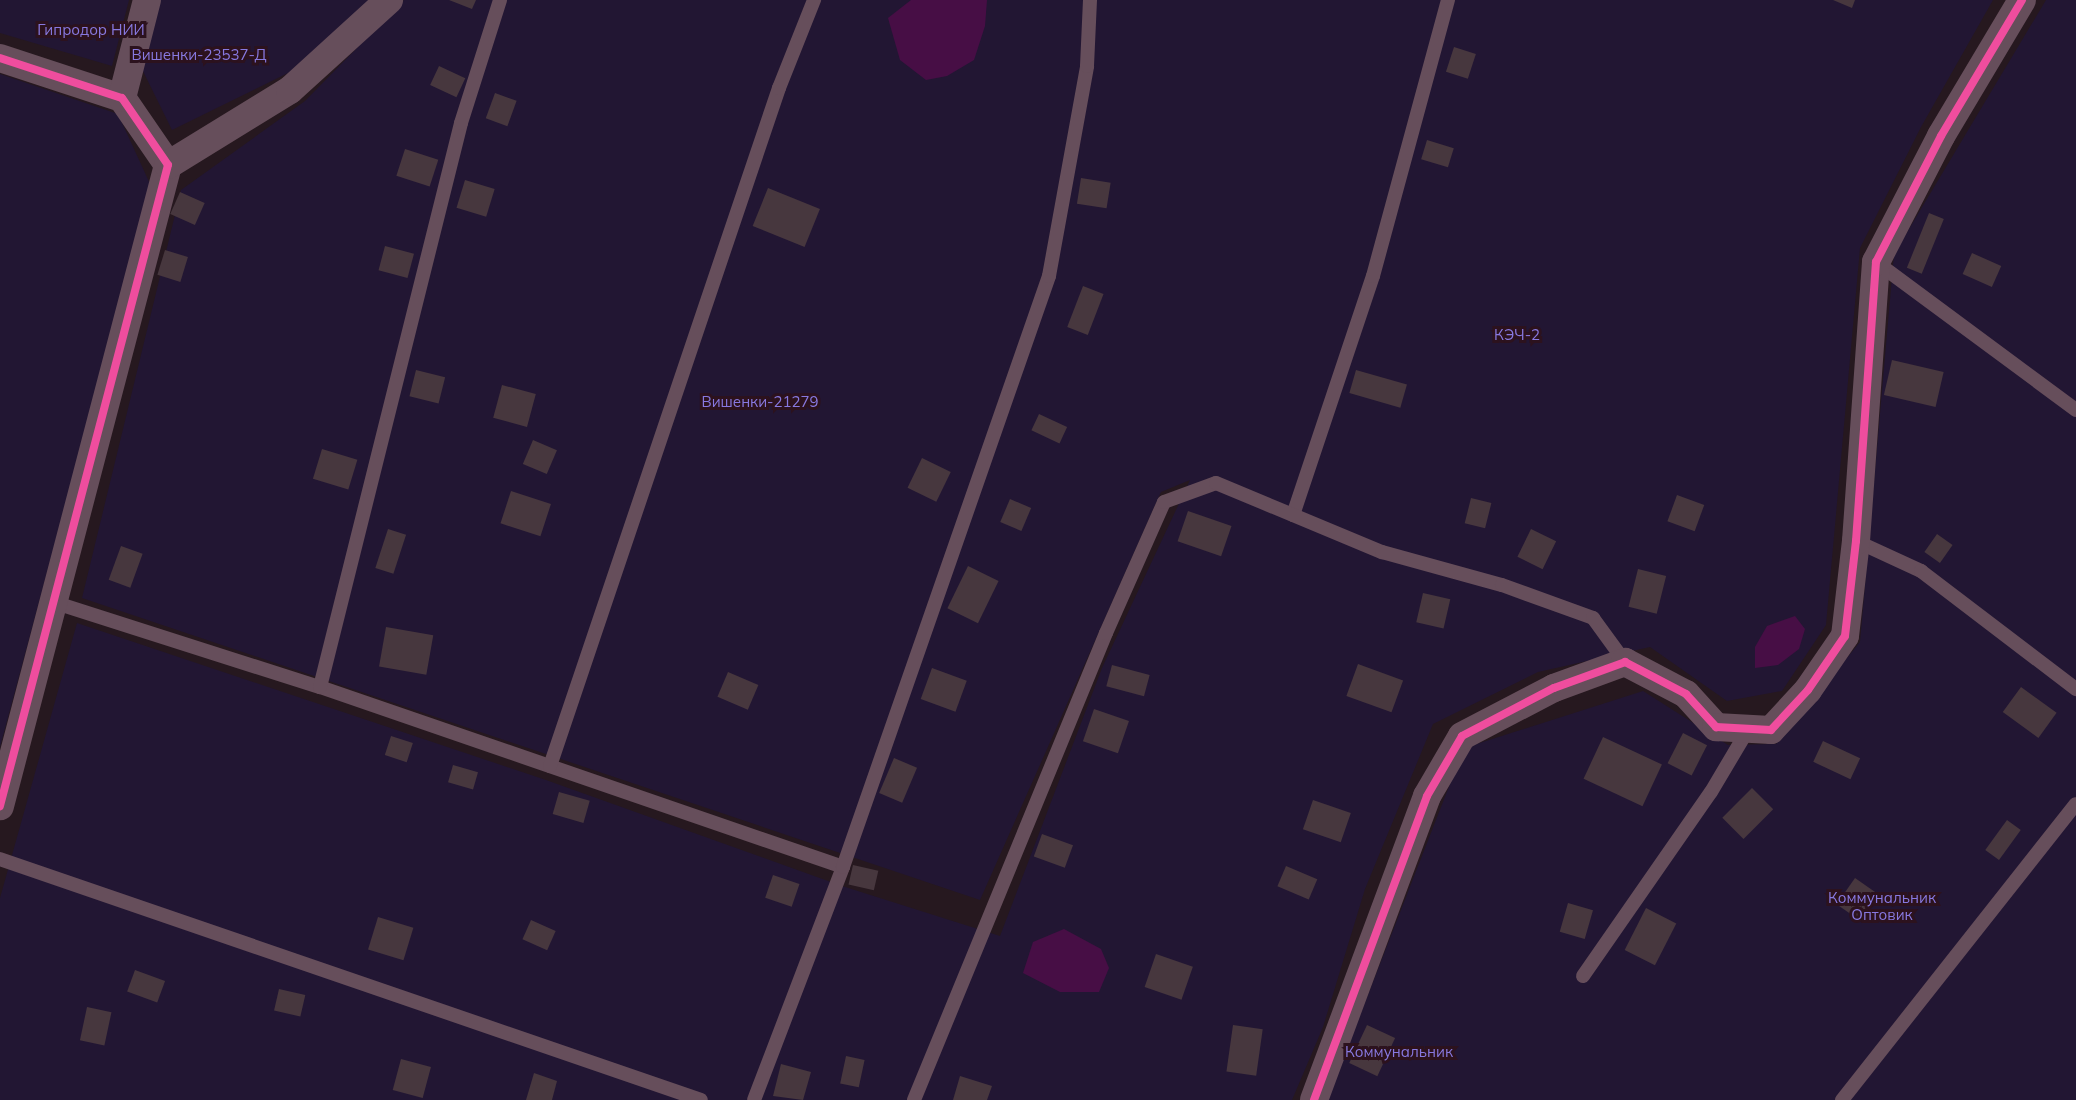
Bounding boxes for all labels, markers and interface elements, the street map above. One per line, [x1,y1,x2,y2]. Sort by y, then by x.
park label: Гипродор НИИ [37,21,145,39]
park label: Вишенки-23537-Д [131,46,267,64]
park label: КЭЧ-2 [1494,326,1540,344]
park label: Вишенки-21279 [701,393,819,411]
park label: Коммунальник Оптовик [1828,888,1936,923]
park label: Коммунальник [1345,1043,1453,1061]

